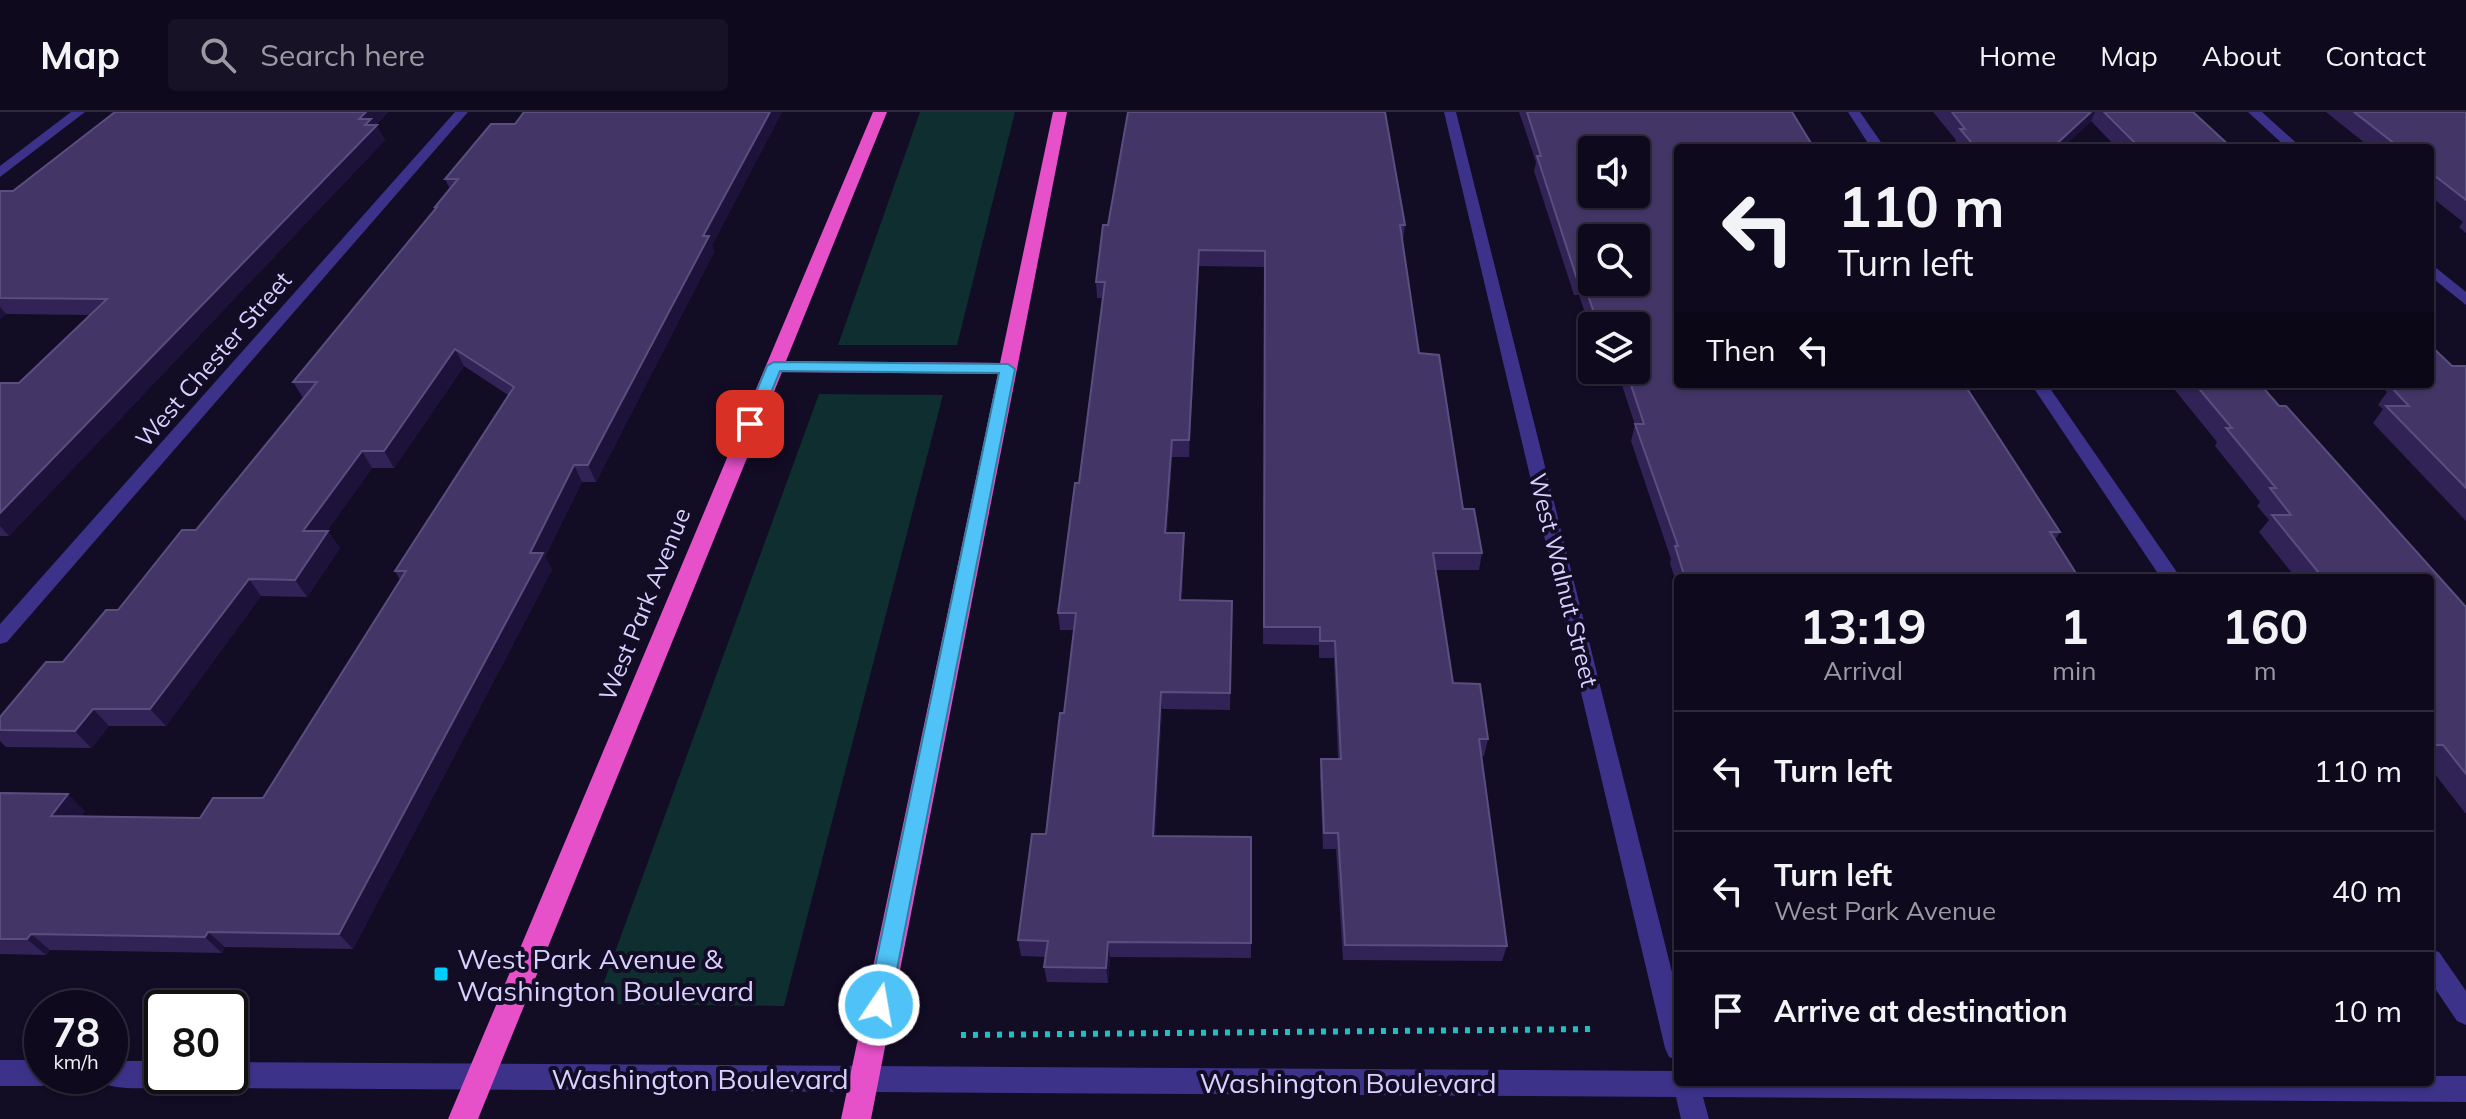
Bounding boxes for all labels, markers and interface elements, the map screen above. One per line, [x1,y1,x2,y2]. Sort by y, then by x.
search box [168,19,728,91]
text: Map [40,31,120,79]
icon: search [196,33,240,77]
text: Search here [260,36,425,74]
text: Home [1979,38,2056,73]
text: Map [2100,38,2158,73]
text: About [2202,38,2281,73]
text: Contact [2325,38,2426,73]
map controls [1578,136,1650,384]
button: sound [1578,136,1650,208]
text: 110 m [1838,171,2005,241]
icon: left [1706,176,1810,280]
button: search [1578,224,1650,296]
text: Turn left [1838,240,1974,285]
street label: West Chester Street [129,265,297,453]
button: layers [1578,312,1650,384]
icon: left [1792,328,1836,372]
text: Then [1706,331,1776,369]
pin [716,390,784,458]
icon: arrive [728,402,772,446]
street label: West Walnut Street [1523,470,1605,690]
street label: West Park Avenue [592,503,696,705]
text: 13:19 [1800,596,1927,656]
text: 1 [2060,596,2089,656]
text: 160 [2222,596,2308,656]
text: Arrival [1823,654,1903,687]
text: min [2052,654,2096,687]
text: m [2254,654,2277,687]
icon: left [1706,749,1750,793]
text: Turn left [1774,752,1892,790]
text: 110 m [2314,752,2402,790]
text: Turn left [1774,856,1892,894]
icon: left [1706,869,1750,913]
text: 40 m [2332,872,2402,910]
text: West Park Avenue [1774,894,1996,927]
place label: West Park Avenue & Washington Boulevard [457,941,754,1008]
position arrow [837,963,921,1047]
marker: West Park Avenue & Washington Boulevard [432,965,450,983]
icon: arrive [1706,989,1750,1033]
speed limit sign: 80 [144,990,248,1094]
text: Arrive at destination [1774,992,2068,1030]
text: 10 m [2332,992,2402,1030]
text: 78 [52,1007,100,1057]
text: km/h [53,1049,99,1074]
street label: Washington Boulevard [551,1061,849,1096]
street label: Washington Boulevard [1199,1065,1497,1100]

